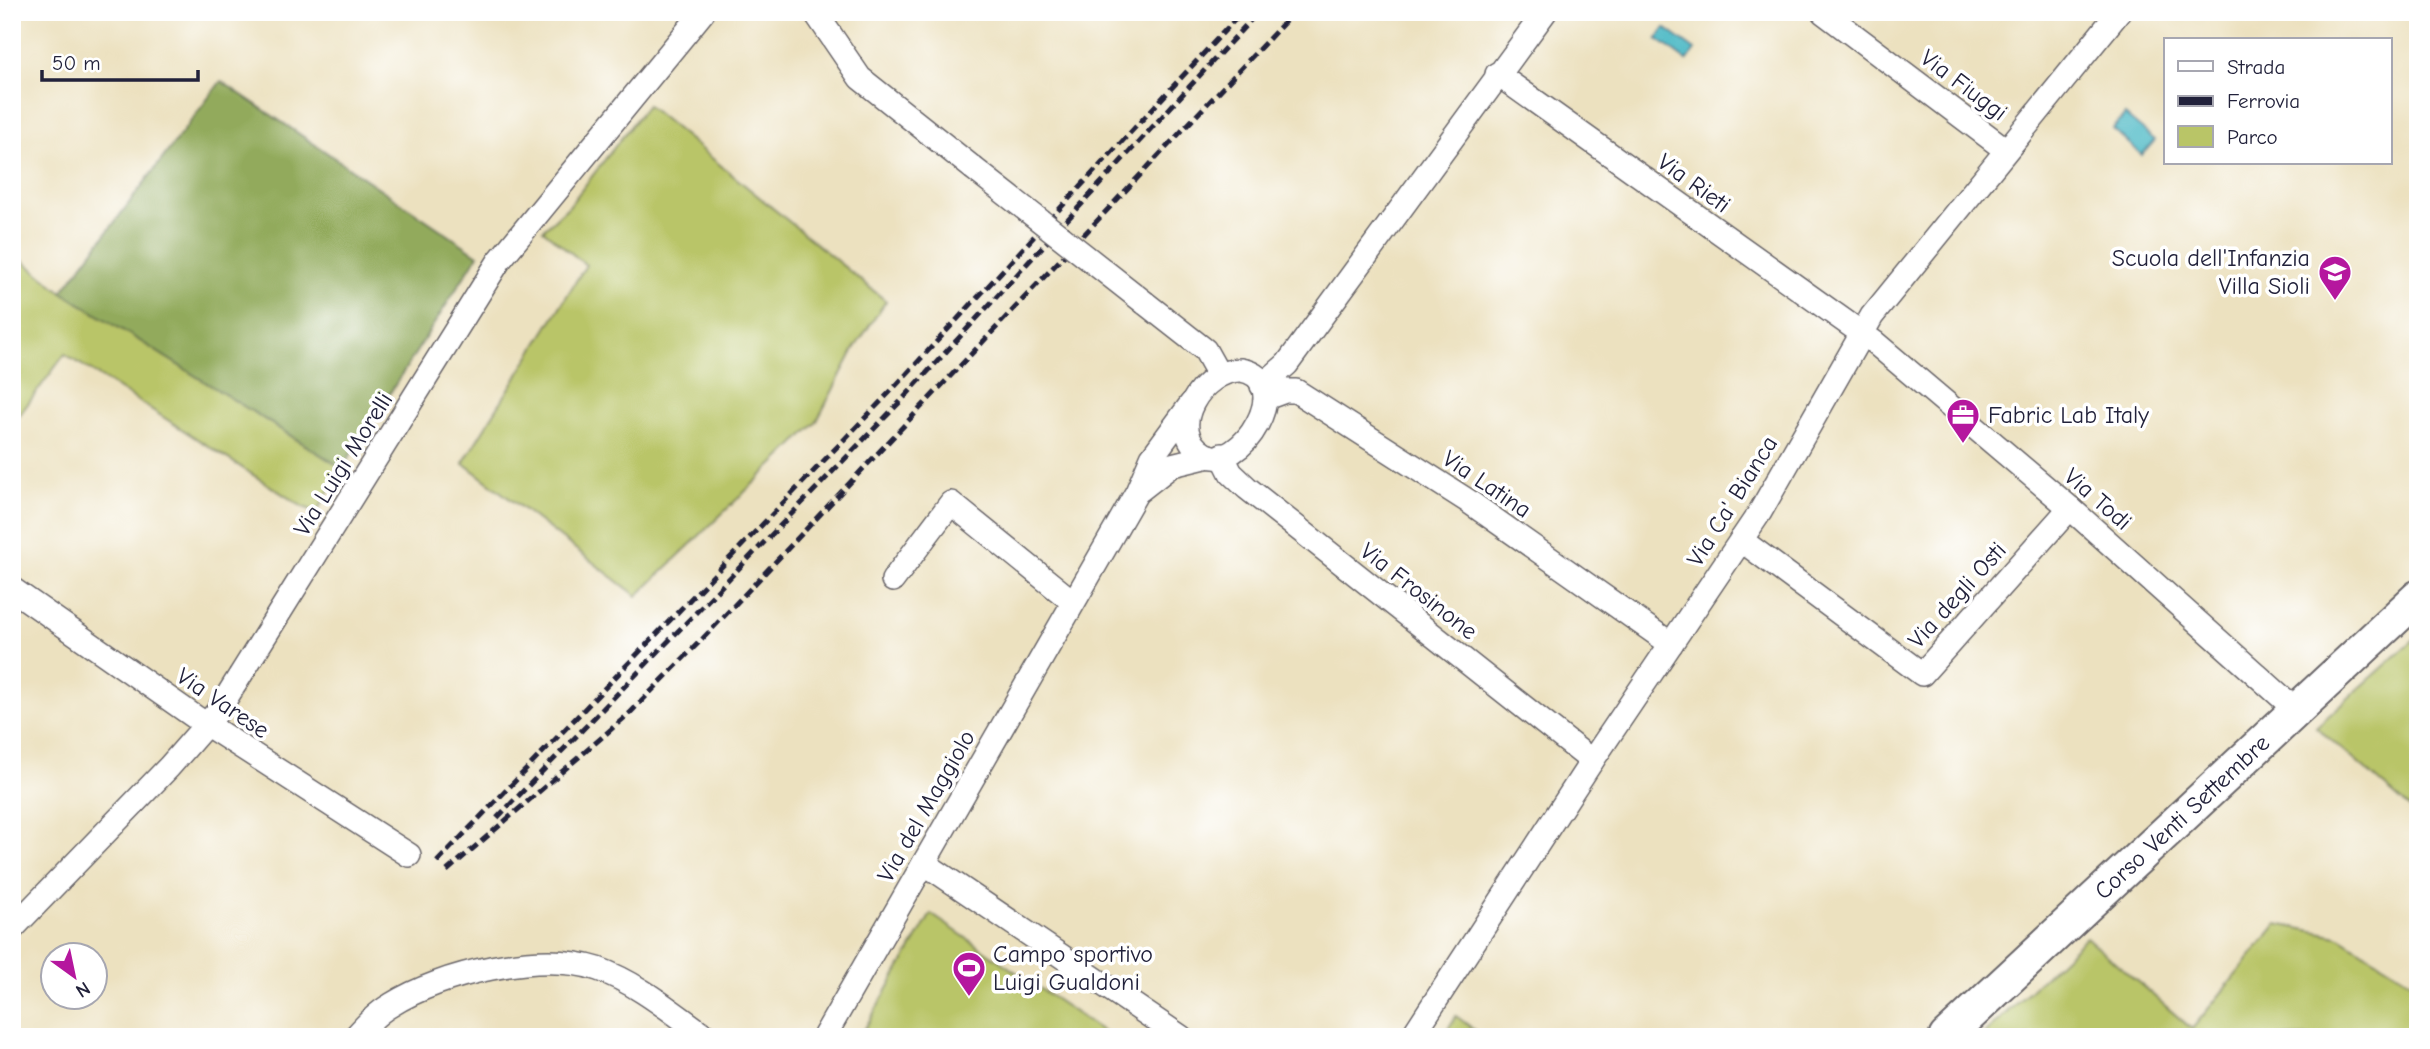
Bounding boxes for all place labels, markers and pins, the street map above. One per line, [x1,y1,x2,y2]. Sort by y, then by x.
place label: Scuola dell'Infanzia Villa Sioli [2112,244,2310,300]
school or university icon: Scuola dell'Infanzia Villa Sioli [2316,253,2354,302]
office icon: Fabric Lab Italy [1944,396,1982,445]
place label: Fabric Lab Italy [1988,401,2149,429]
place label: Campo sportivo Luigi Gualdoni [993,940,1153,996]
sports icon: Campo sportivo Luigi Gualdoni [950,949,988,998]

